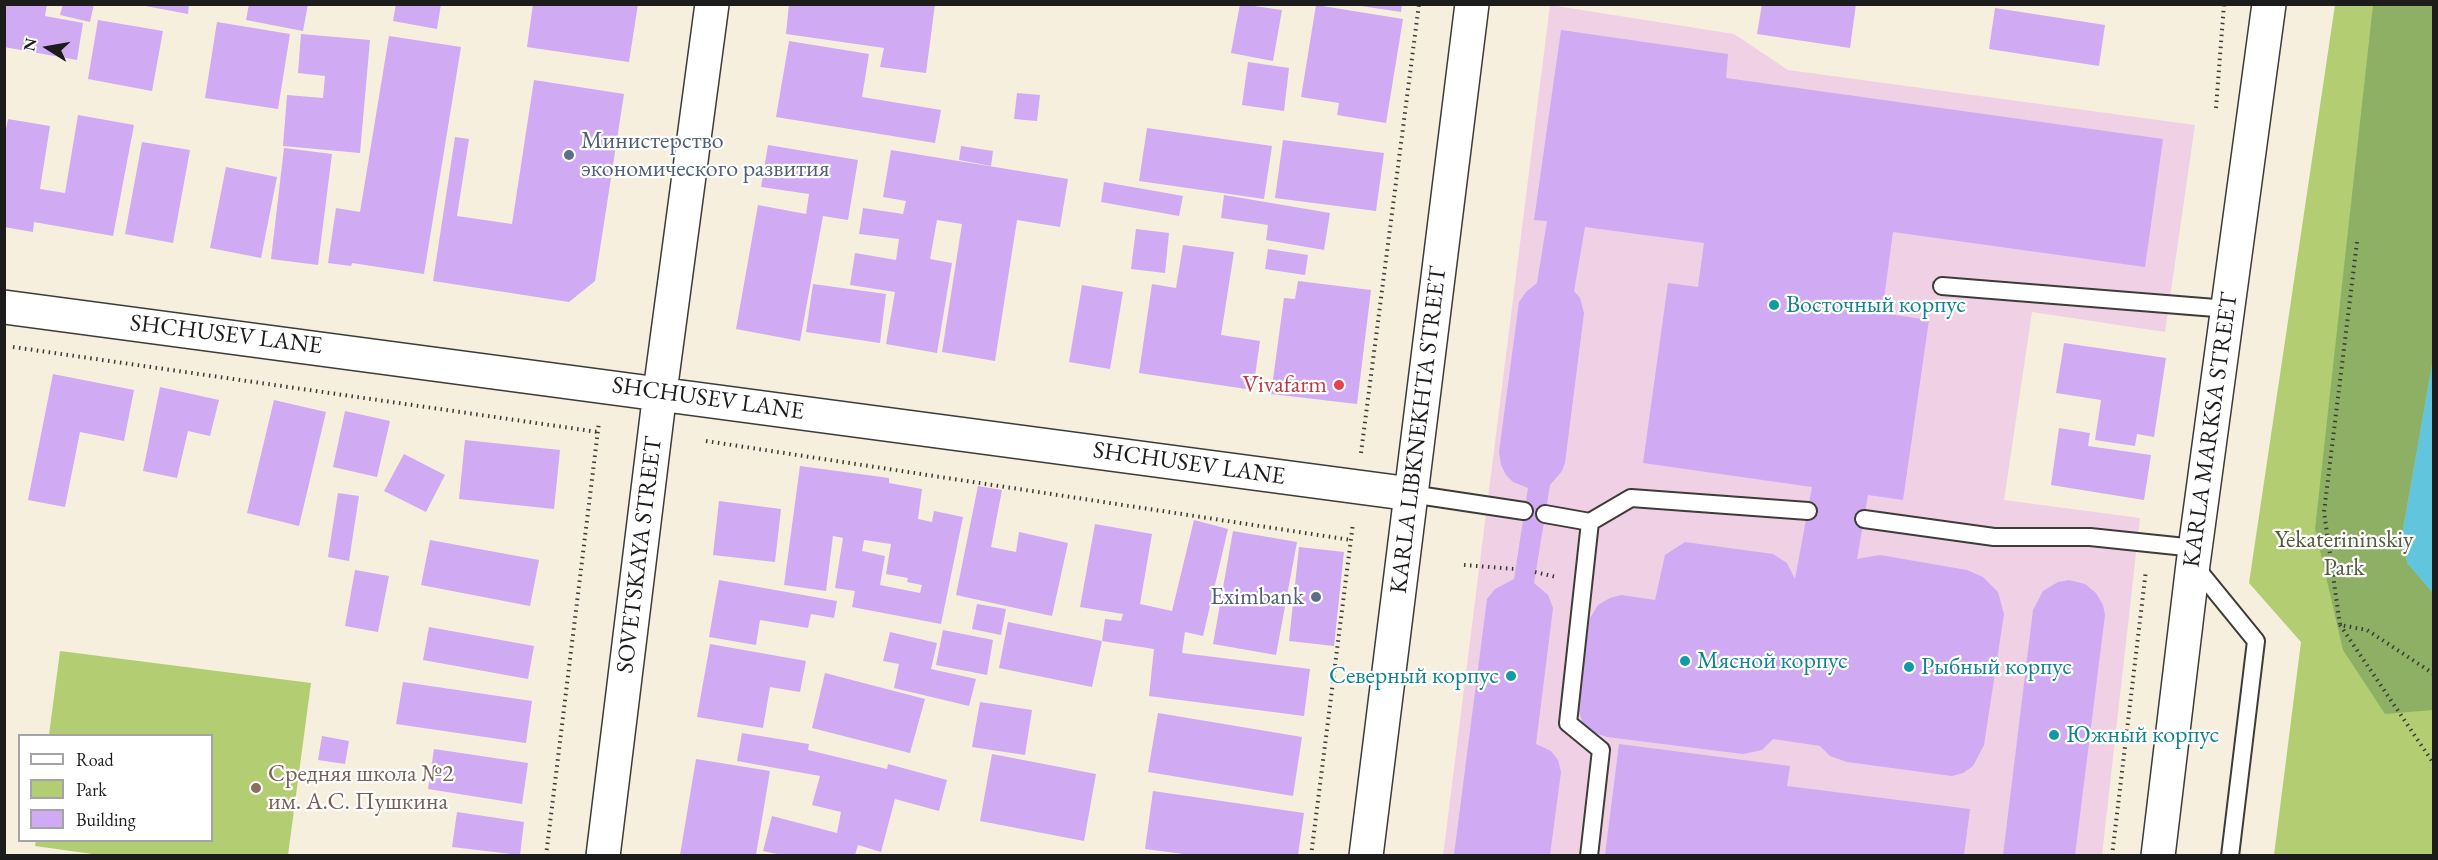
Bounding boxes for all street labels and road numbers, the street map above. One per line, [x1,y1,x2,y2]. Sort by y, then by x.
street label: KARLA LIBKNEKHTA STREET [1385,265,1453,595]
street label: KARLA MARKSA STREET [2177,291,2245,569]
street label: SHCHUSEV LANE [128,309,324,361]
street label: SHCHUSEV LANE [610,371,806,427]
street label: SOVETSKAYA STREET [611,435,669,675]
street label: SHCHUSEV LANE [1091,436,1287,492]

